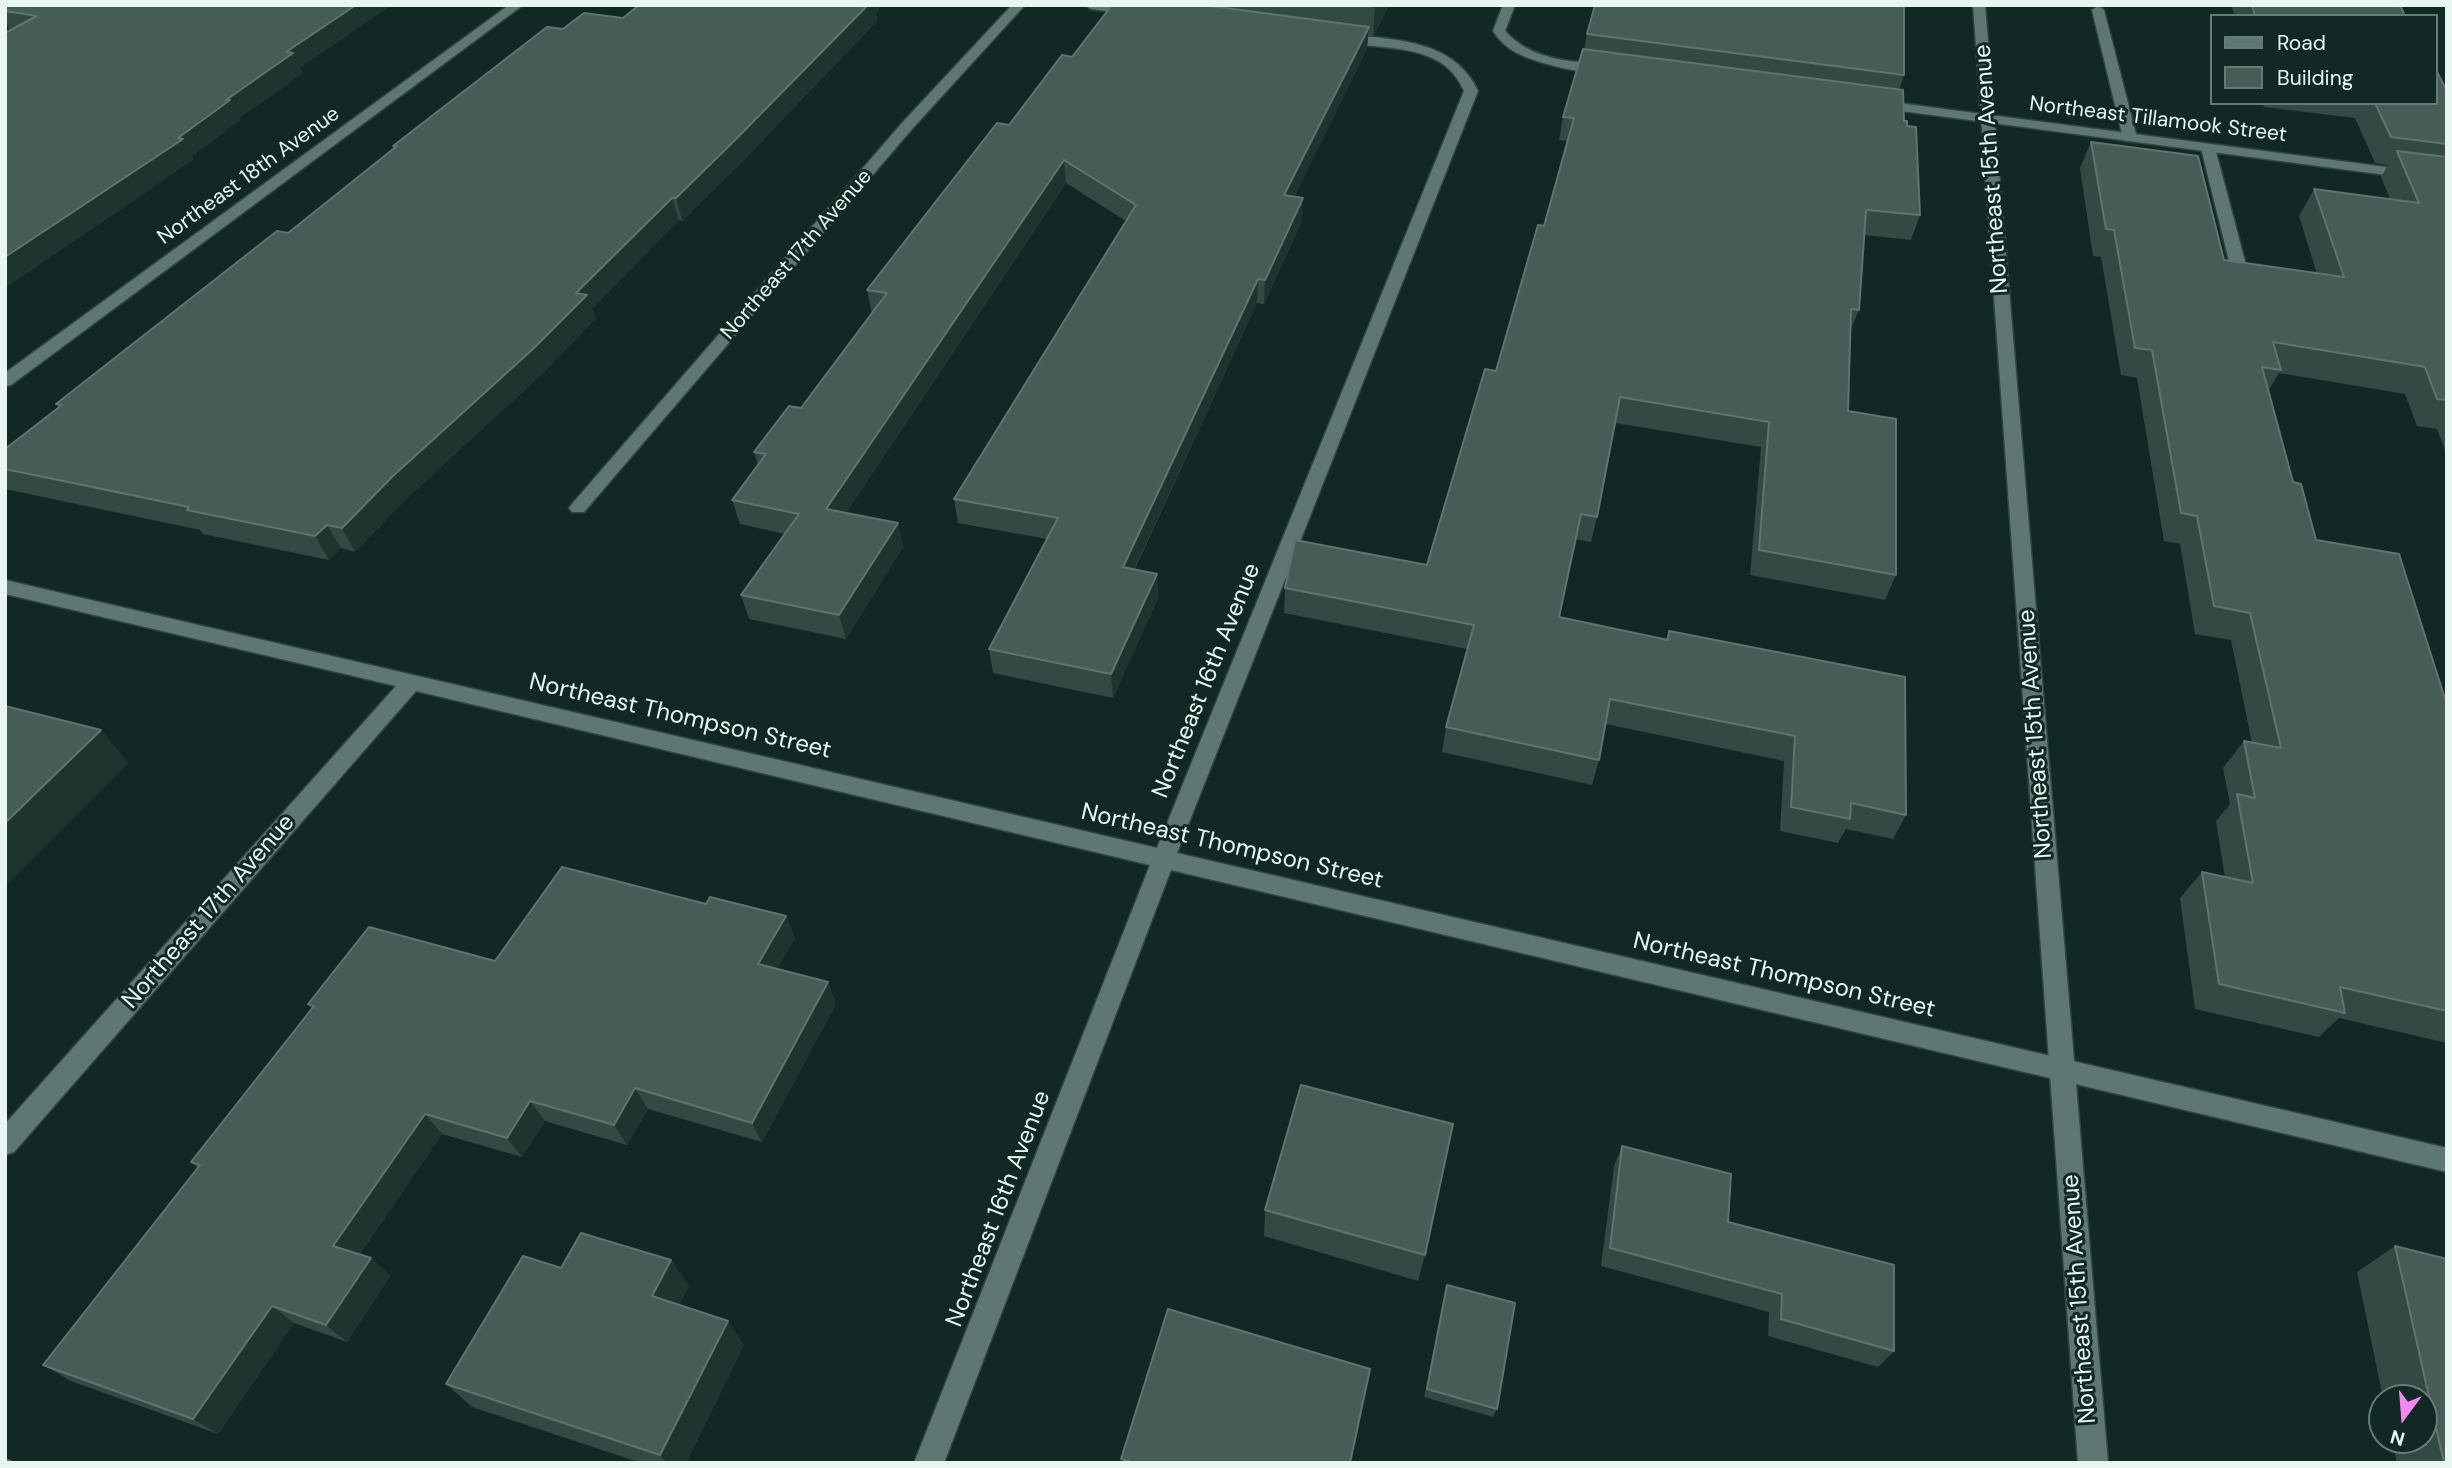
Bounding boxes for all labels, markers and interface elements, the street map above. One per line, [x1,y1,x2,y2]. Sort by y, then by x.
legend [2210,14,2438,105]
text: Road [2277,29,2326,57]
street label: Northeast 15th Avenue [1969,43,2015,295]
text: Building [2277,64,2353,92]
street label: Northeast Tillamook Street [2028,92,2288,148]
street label: Northeast 18th Avenue [153,101,345,251]
street label: Northeast 17th Avenue [716,165,878,345]
street label: Northeast 16th Avenue [1147,559,1267,803]
street label: Northeast 15th Avenue [2013,608,2059,860]
street label: Northeast Thompson Street [526,668,834,766]
street label: Northeast Thompson Street [1078,798,1386,896]
street label: Northeast 17th Avenue [117,809,301,1015]
street label: Northeast Thompson Street [1630,927,1938,1025]
street label: Northeast 16th Avenue [941,1087,1057,1331]
street label: Northeast 15th Avenue [2057,1173,2103,1425]
north arrow [2368,1384,2438,1454]
text: N [2388,1424,2408,1452]

